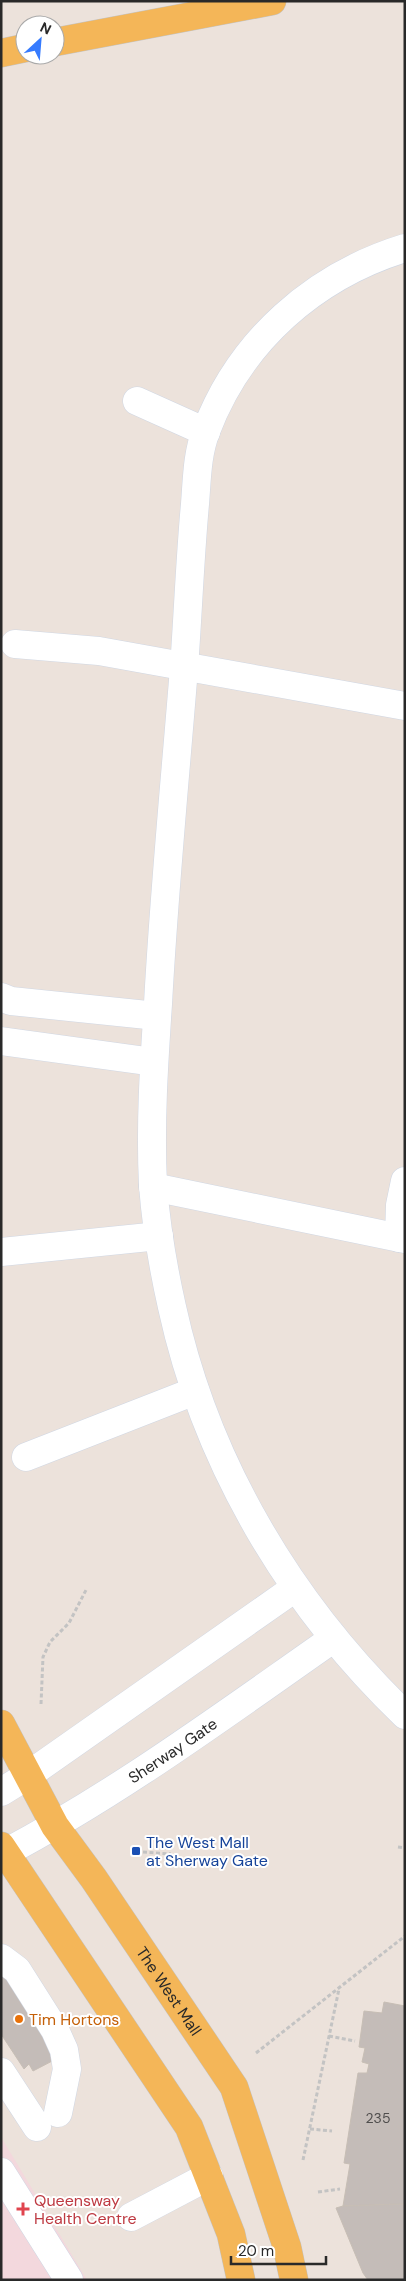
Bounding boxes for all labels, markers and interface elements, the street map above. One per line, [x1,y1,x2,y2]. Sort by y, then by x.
north arrow [15,15,65,65]
text: N [37,18,54,39]
street label: Sherway Gate [124,1713,221,1788]
place label: The West Mall at Sherway Gate [146,1832,268,1871]
marker: The West Mall at Sherway Gate [130,1845,142,1857]
street label: The West Mall [131,1943,206,2040]
place label: Tim Hortons [29,2009,119,2030]
marker: Tim Hortons [13,2013,25,2025]
house number: 235 [366,2109,390,2127]
place label: Queensway Health Centre [34,2190,137,2229]
marker: Queensway Health Centre [16,2202,30,2216]
scale bar [231,2234,326,2266]
text: 20 m [238,2241,274,2261]

